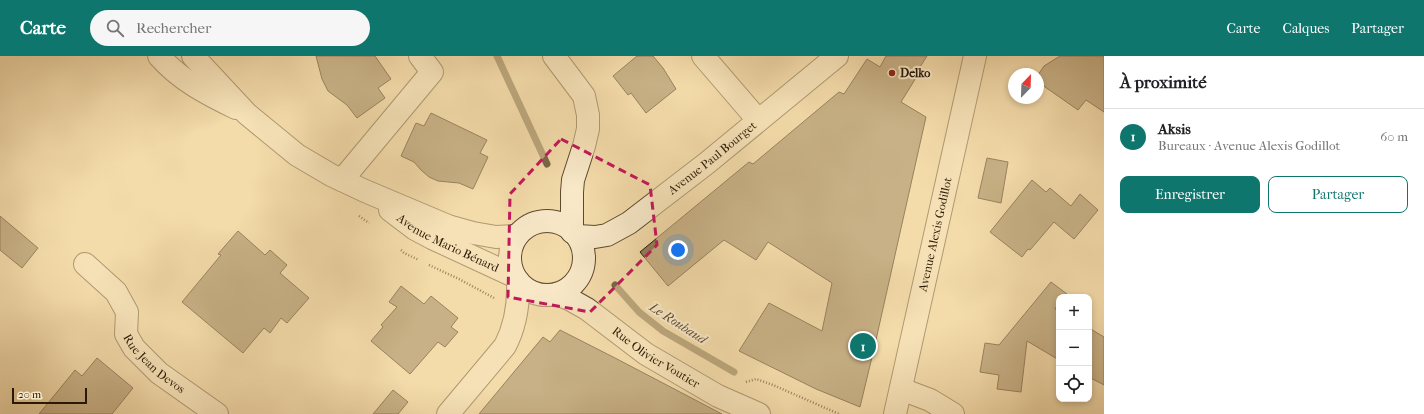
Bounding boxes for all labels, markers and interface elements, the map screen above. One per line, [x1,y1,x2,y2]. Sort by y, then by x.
search box [90,10,370,46]
text: Carte [20,17,66,39]
icon: search [104,17,126,39]
text: Rechercher [136,19,211,37]
text: Carte [1227,20,1260,37]
text: Calques [1282,20,1329,37]
text: Partager [1351,20,1404,37]
place label: Delko [900,66,930,80]
marker: Delko [887,68,897,78]
north arrow [1008,68,1044,104]
text: À proximité [1120,72,1207,92]
street label: Avenue Paul Bourget [665,118,760,198]
text: Aksis [1158,120,1191,138]
text: 1 [1131,129,1135,144]
text: 60 m [1380,129,1408,144]
text: Bureaux · Avenue Alexis Godillot [1158,138,1340,153]
street label: Avenue Alexis Godillot [915,175,955,294]
button: Enregistrer [1120,176,1260,213]
button: Partager [1268,176,1408,213]
street label: Avenue Mario Bénard [393,210,501,275]
your location [668,240,688,260]
map controls [1056,294,1092,402]
button: + [1056,294,1092,330]
water label: Le Roubaud [646,299,711,348]
street label: Rue Olivier Voutier [609,324,703,391]
button: − [1056,330,1092,366]
pin: 1 [850,331,876,361]
street label: Rue Jean Devos [121,332,188,396]
button: locate [1056,366,1092,402]
scale bar [12,386,87,405]
text: 20 m [18,388,41,401]

